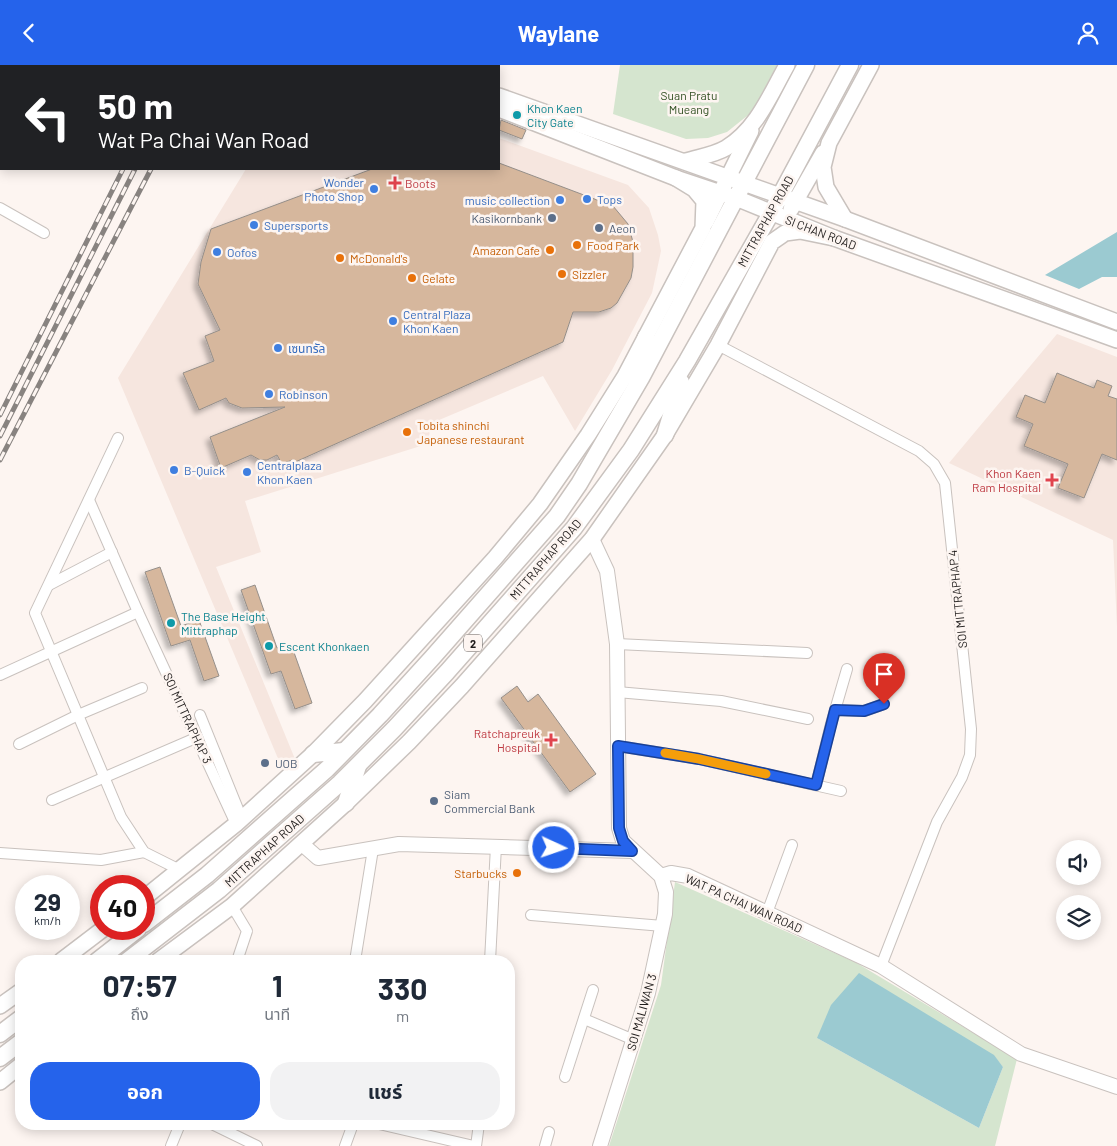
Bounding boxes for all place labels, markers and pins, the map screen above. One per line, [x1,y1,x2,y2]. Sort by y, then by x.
place label: Khon Kaen City Gate [527,101,582,129]
marker: Khon Kaen City Gate [511,109,523,121]
place label: Wonder Photo Shop [304,175,365,203]
place label: Boots [405,176,436,190]
marker: Boots [389,177,401,189]
marker: Wonder Photo Shop [368,183,380,195]
place label: Tops [597,192,622,206]
place label: music collection [465,193,550,207]
marker: Tops [581,193,593,205]
marker: music collection [554,194,566,206]
place label: Kasikornbank [471,211,542,225]
marker: Kasikornbank [546,212,558,224]
place label: Supersports [264,218,328,232]
marker: Supersports [248,219,260,231]
place label: Aeon [609,221,636,235]
marker: Aeon [593,222,605,234]
place label: Food Park [587,238,639,252]
marker: Food Park [571,239,583,251]
place label: Amazon Cafe [473,243,540,257]
marker: Amazon Cafe [544,244,556,256]
place label: Oofos [227,245,257,259]
marker: Oofos [211,246,223,258]
place label: McDonald's [350,251,408,265]
marker: McDonald's [334,252,346,264]
place label: Sizzler [572,267,607,281]
marker: Sizzler [556,268,568,280]
place label: Gelate [422,271,455,285]
marker: Gelate [406,272,418,284]
place label: Central Plaza Khon Kaen [403,307,471,335]
marker: Central Plaza Khon Kaen [387,315,399,327]
place label: เซนทรัล [288,341,325,355]
marker: เซนทรัล [272,342,284,354]
place label: Robinson [279,387,328,401]
marker: Robinson [263,388,275,400]
place label: Tobita shinchi Japanese restaurant [417,418,525,446]
marker: Tobita shinchi Japanese restaurant [401,426,413,438]
place label: Centralplaza Khon Kaen [257,458,322,486]
place label: B-Quick [184,463,225,477]
marker: B-Quick [168,464,180,476]
marker: Centralplaza Khon Kaen [241,466,253,478]
place label: Khon Kaen Ram Hospital [972,466,1041,494]
marker: Khon Kaen Ram Hospital [1045,473,1059,487]
place label: The Base Height Mittraphap [181,609,266,637]
marker: The Base Height Mittraphap [165,617,177,629]
place label: Escent Khonkaen [279,639,369,653]
marker: Escent Khonkaen [263,640,275,652]
pin [863,653,905,704]
place label: Ratchapreuk Hospital [474,726,540,754]
marker: Ratchapreuk Hospital [544,733,558,747]
place label: UOB [275,756,298,770]
marker: UOB [259,757,271,769]
place label: Siam Commercial Bank [444,787,535,815]
marker: Siam Commercial Bank [428,795,440,807]
place label: Starbucks [454,866,507,880]
marker: Starbucks [511,867,523,879]

